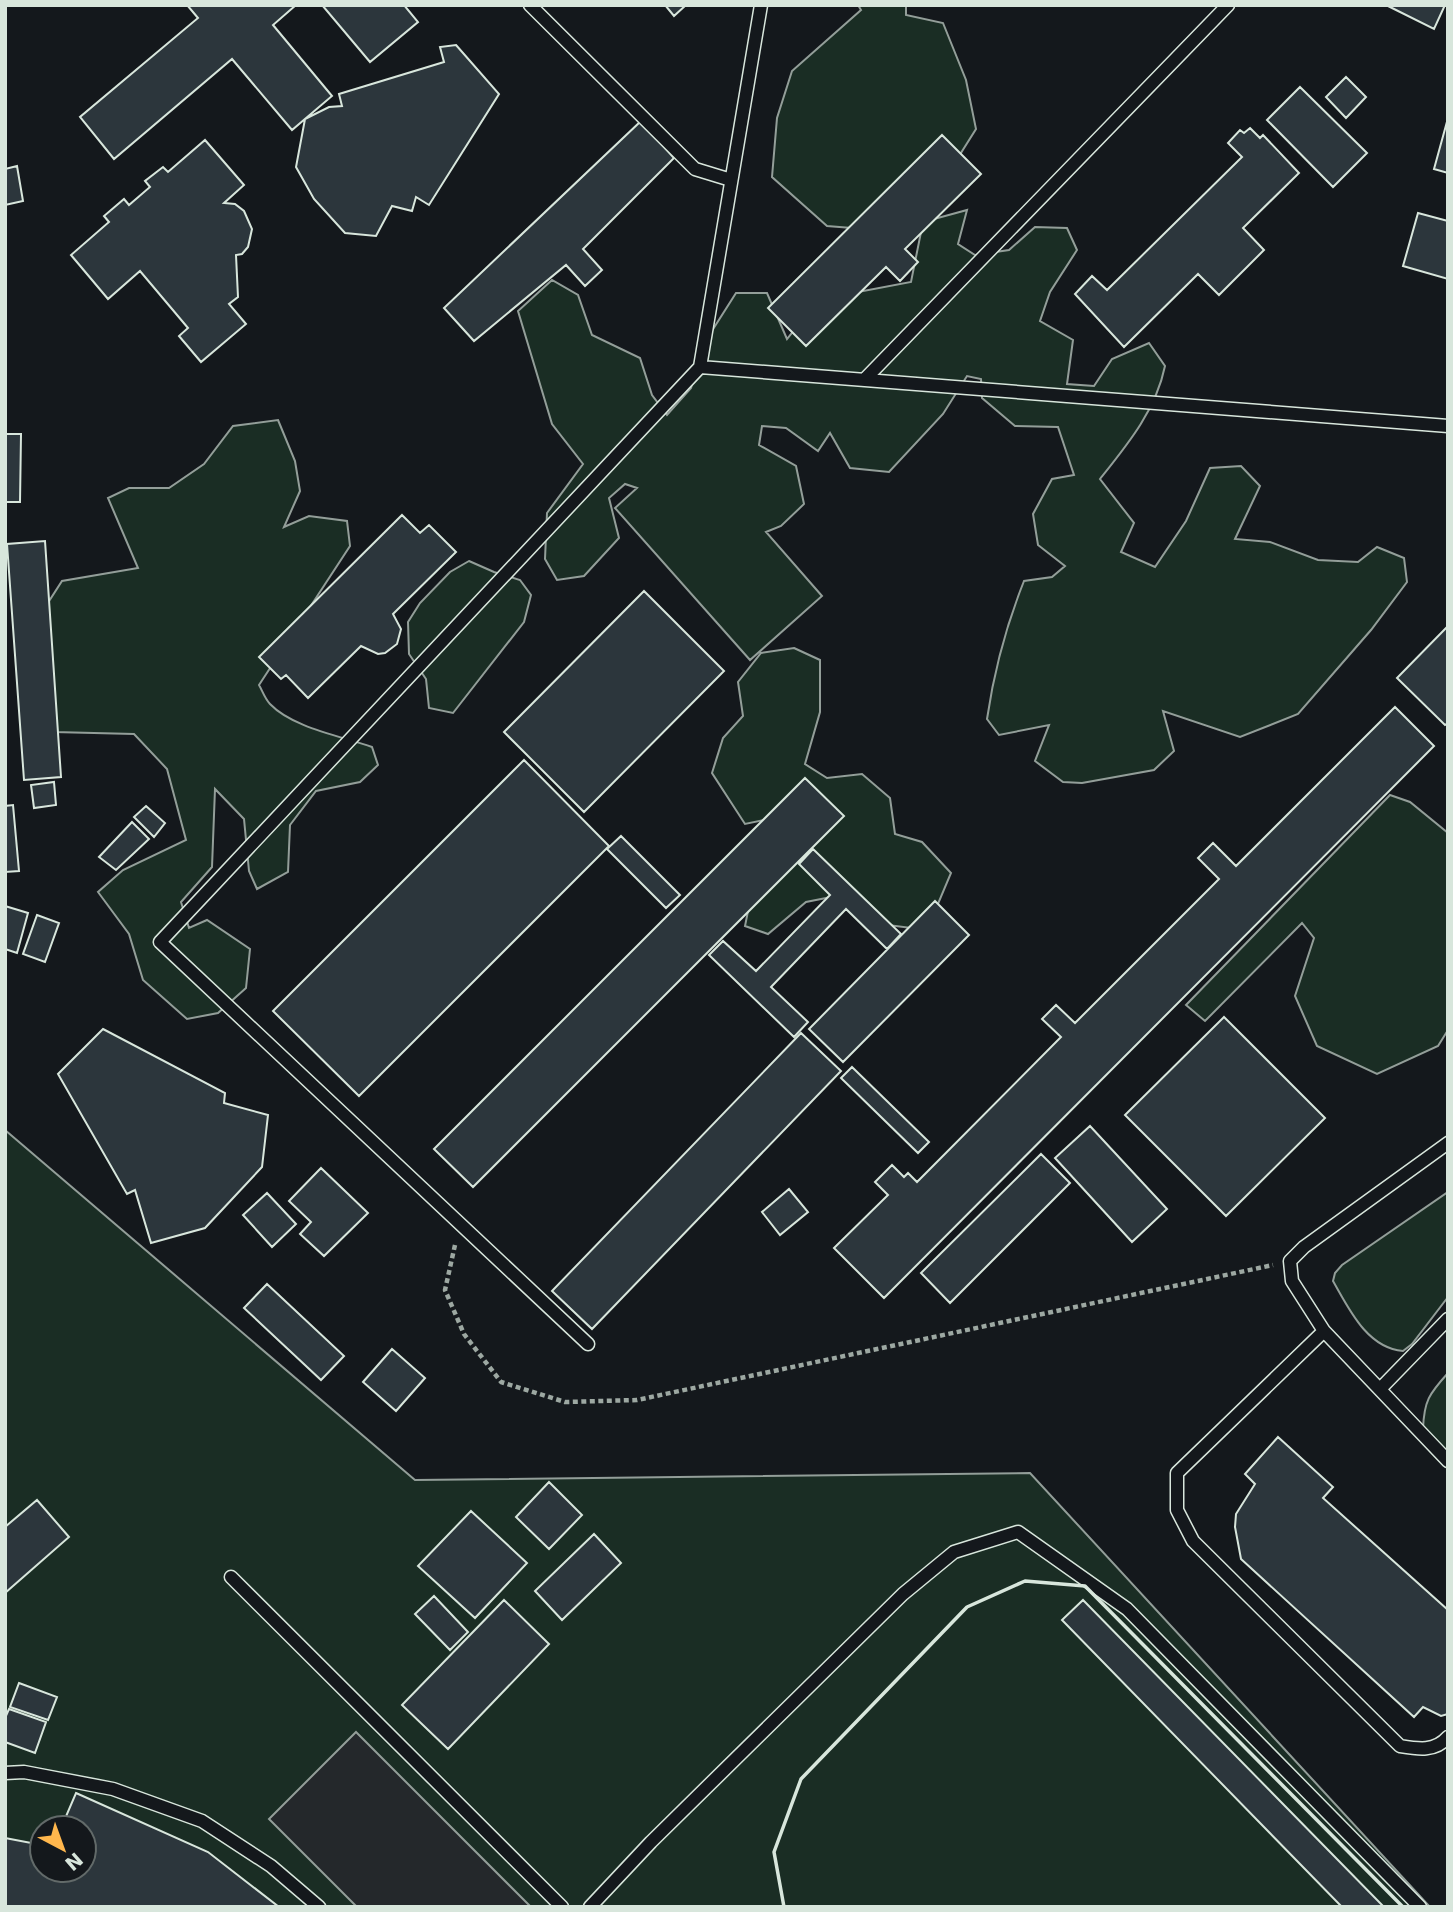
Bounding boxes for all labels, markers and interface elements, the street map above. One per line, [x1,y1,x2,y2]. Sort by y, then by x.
north arrow [28,1814,98,1884]
text: N [61,1848,87,1875]

